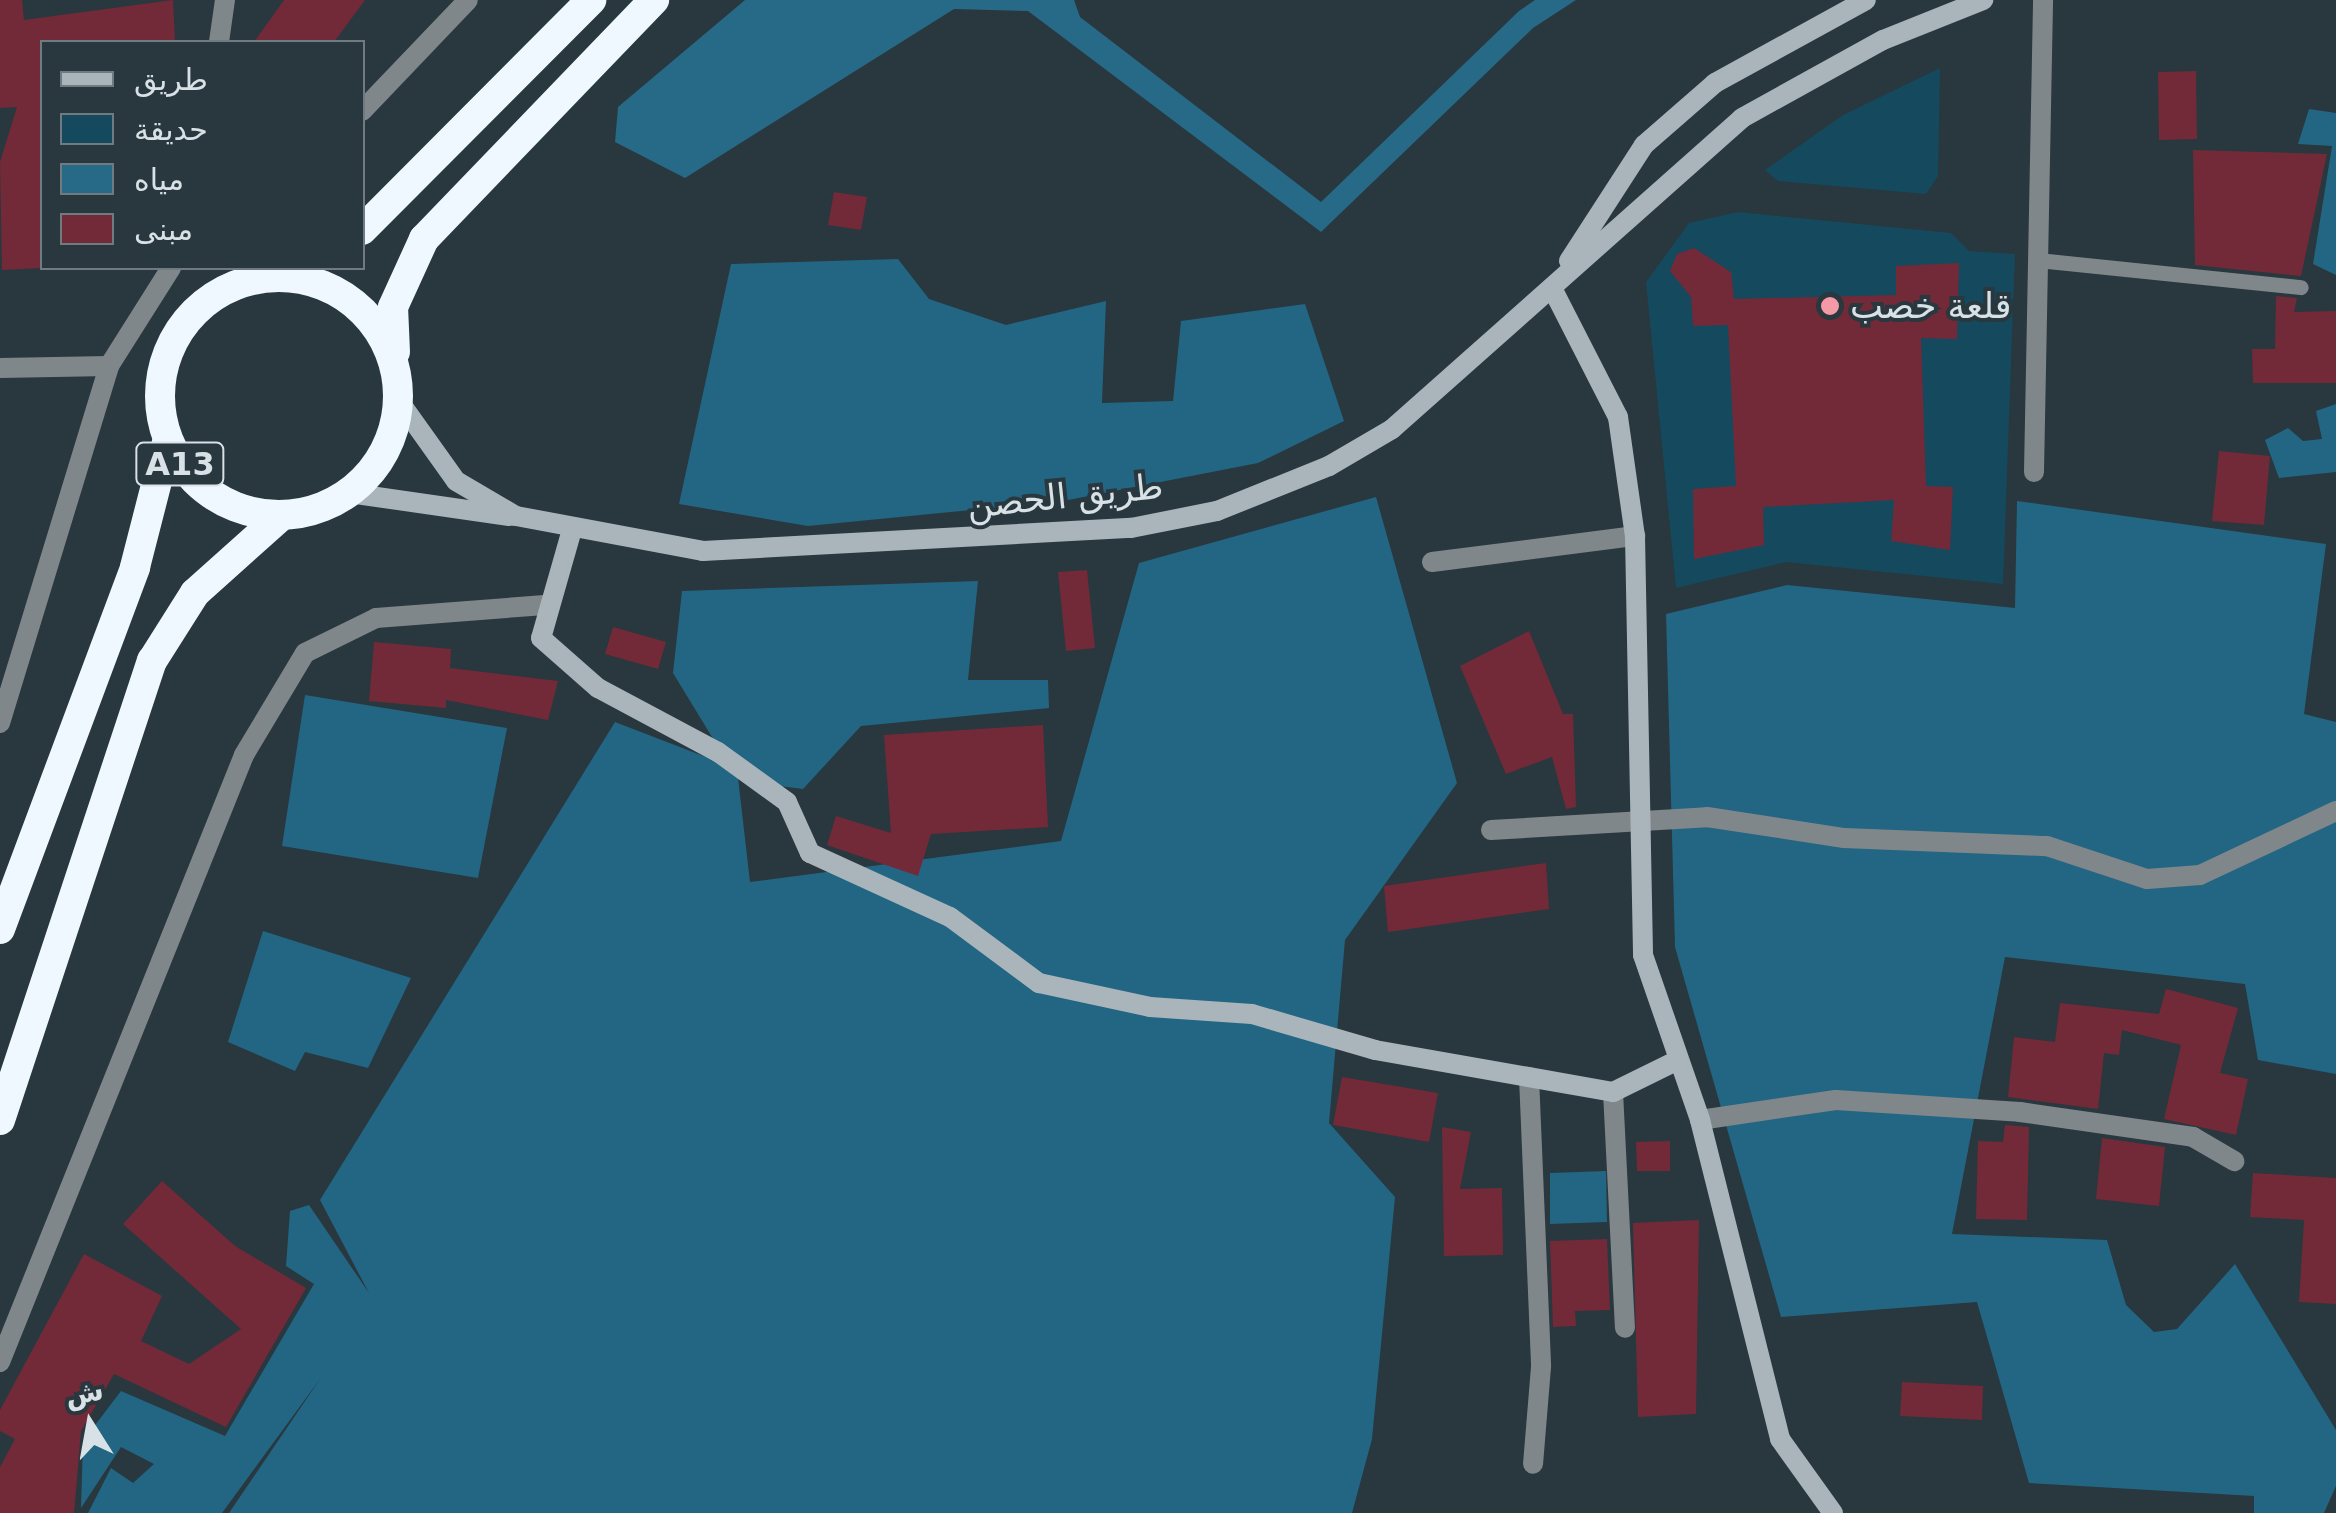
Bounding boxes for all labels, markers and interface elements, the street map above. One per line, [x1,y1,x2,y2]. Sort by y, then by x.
legend [40,40,365,270]
text: طريق [134,62,208,97]
text: حديقة [134,112,208,147]
text: مياه [134,162,184,197]
text: مبنى [134,212,193,247]
place label: قلعة خصب [1850,285,2011,327]
marker: قلعة خصب [1819,295,1841,317]
road number: A13 [135,437,225,491]
street label: طريق الحصن [965,465,1165,527]
north arrow [40,1373,140,1473]
text: ش [62,1373,106,1413]

